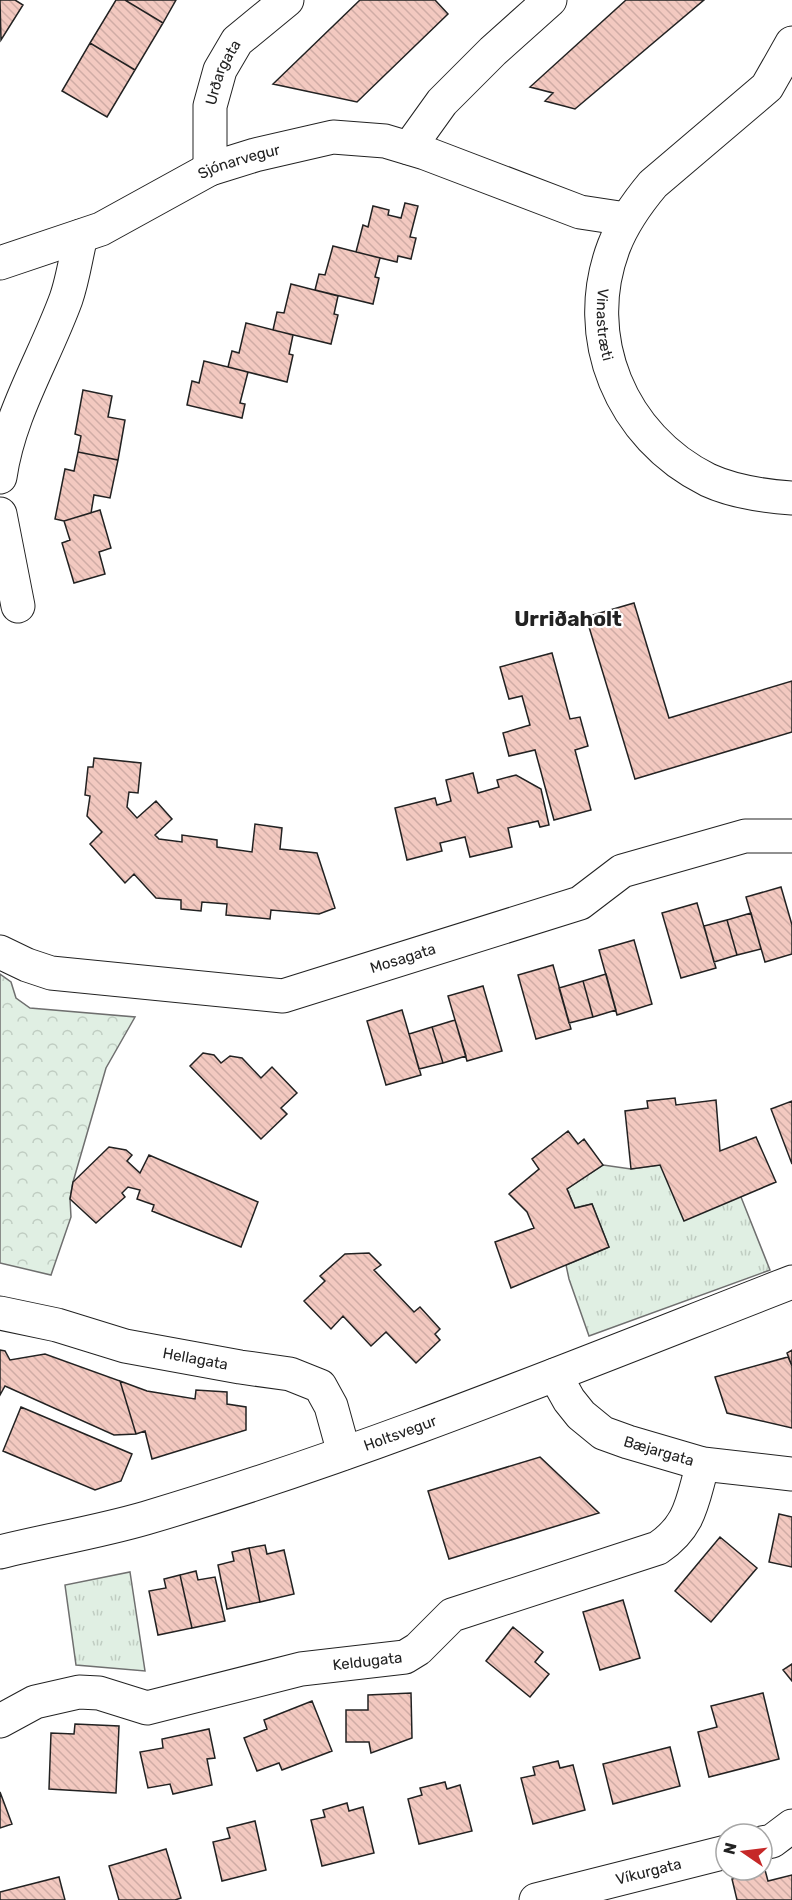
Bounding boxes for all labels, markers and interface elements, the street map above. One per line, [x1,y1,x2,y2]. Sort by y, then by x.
street label: Urðargata [202,37,245,107]
street label: Sjónarvegur [195,140,282,183]
street label: Vinastræti [593,287,617,363]
district label: Urriðaholt [514,606,622,631]
street label: Mosagata [368,940,438,977]
street label: Hellagata [161,1344,230,1374]
street label: Holtsvegur [361,1411,440,1455]
street label: Bæjargata [622,1432,696,1470]
street label: Keldugata [332,1648,403,1674]
north arrow [714,1822,774,1882]
text: N [719,1841,741,1856]
street label: Víkurgata [614,1855,683,1889]

